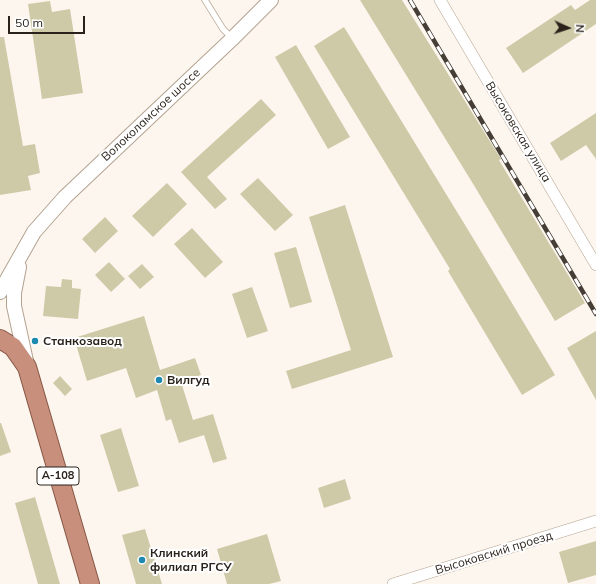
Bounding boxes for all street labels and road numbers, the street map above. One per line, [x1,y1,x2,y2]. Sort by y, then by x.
street label: Волоколамское шоссе [99,66,203,164]
street label: Высоковская улица [482,79,554,185]
road number: А-108 [37,467,79,485]
street label: Высоковский проезд [434,528,554,578]

